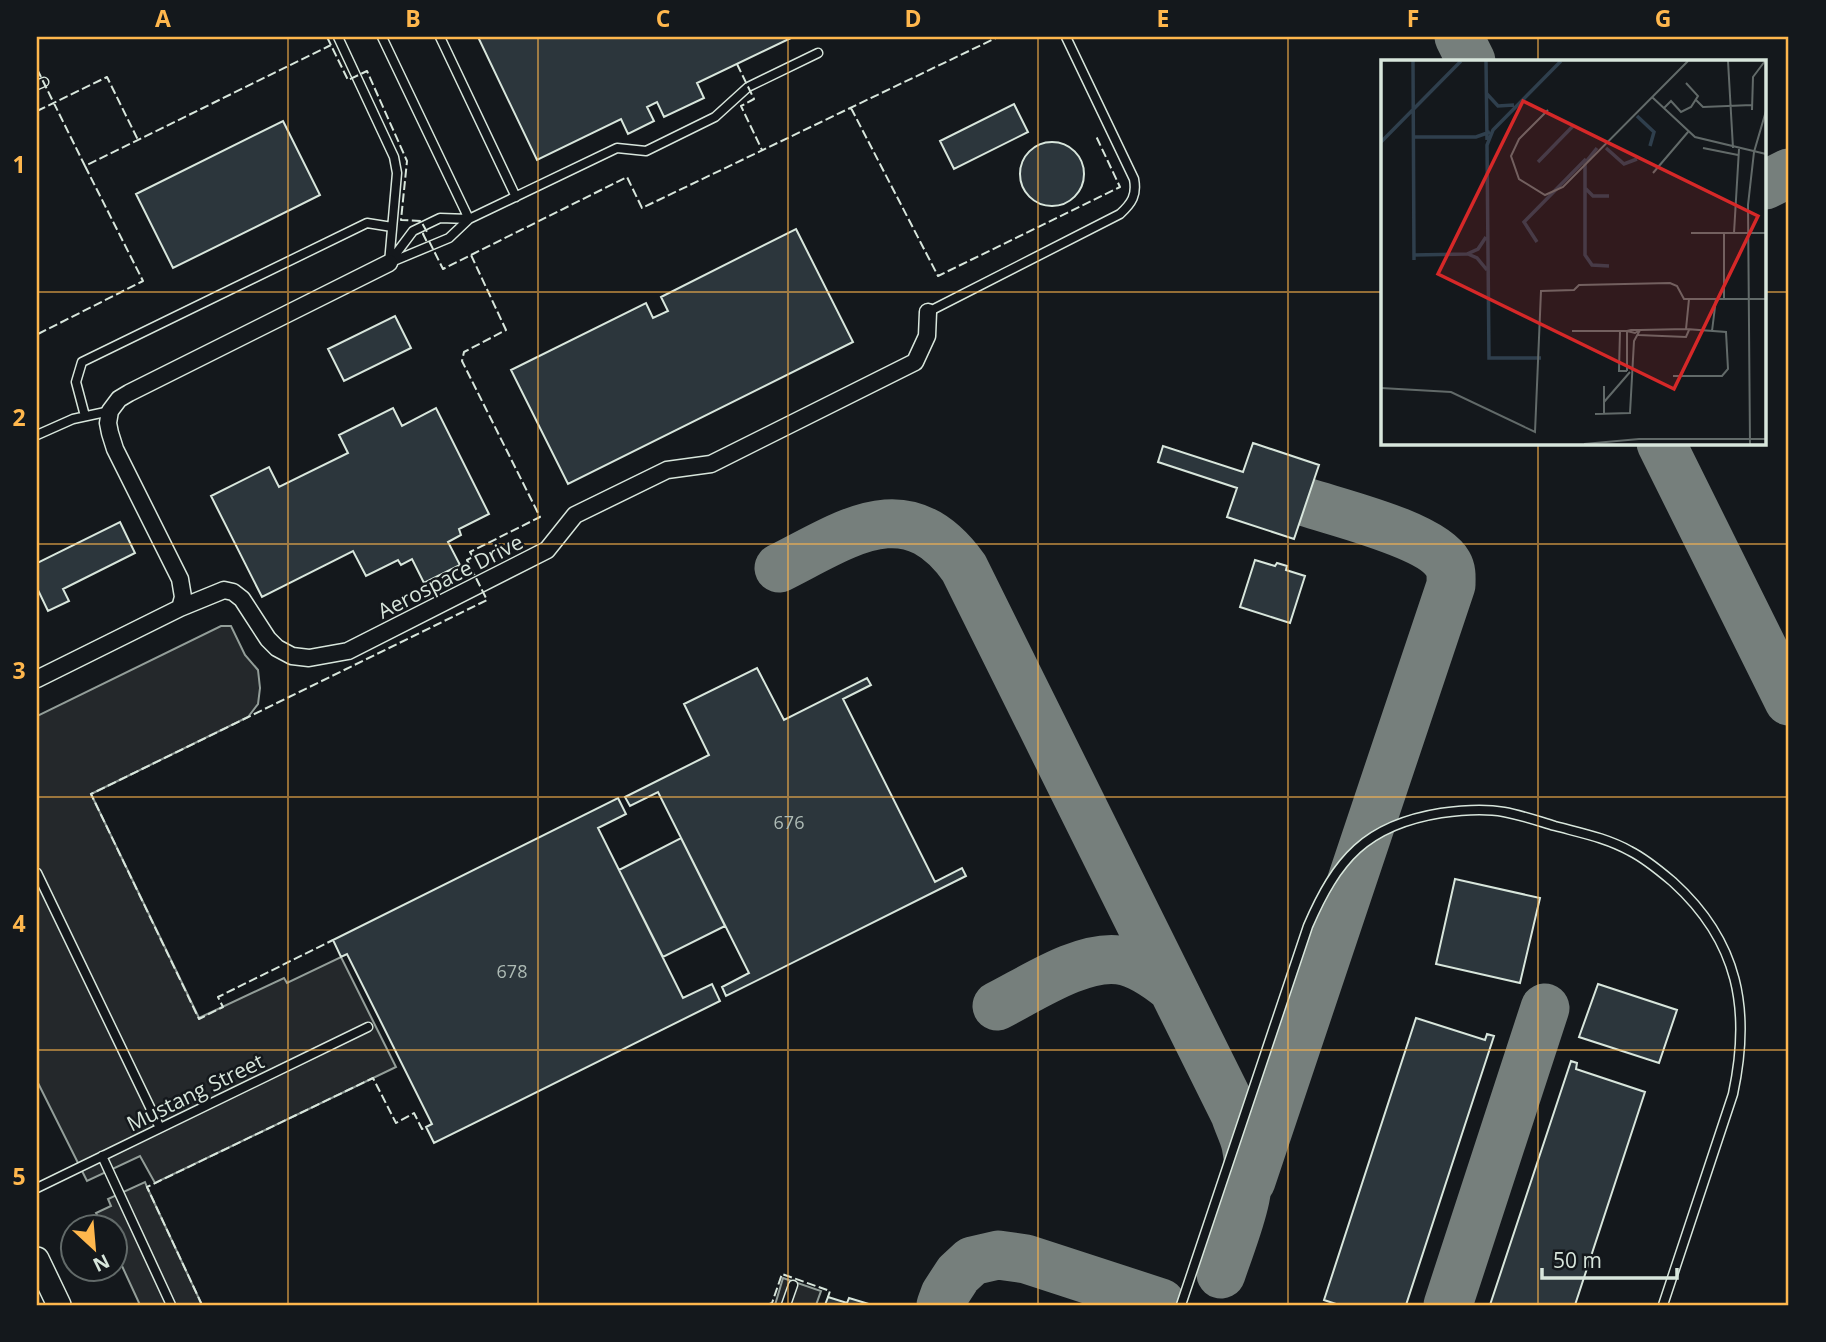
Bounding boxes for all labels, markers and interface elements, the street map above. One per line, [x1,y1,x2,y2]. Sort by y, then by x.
text: A [155,2,171,34]
text: B [405,2,421,34]
text: C [656,2,670,34]
text: D [904,2,922,34]
text: E [1157,2,1169,34]
text: F [1407,2,1419,34]
text: G [1655,2,1671,34]
inset map [1381,60,1766,444]
text: 1 [12,148,26,180]
text: 2 [12,401,26,433]
street label: Aerospace Drive [373,527,527,625]
text: 3 [12,654,26,686]
house number: 676 [774,810,804,834]
text: 4 [12,907,26,939]
house number: 678 [497,959,527,983]
street label: Mustang Street [122,1047,268,1137]
text: 5 [12,1160,26,1192]
north arrow [60,1212,130,1282]
scale bar [1542,1237,1677,1281]
text: 50 m [1553,1246,1602,1274]
text: N [89,1248,114,1278]

